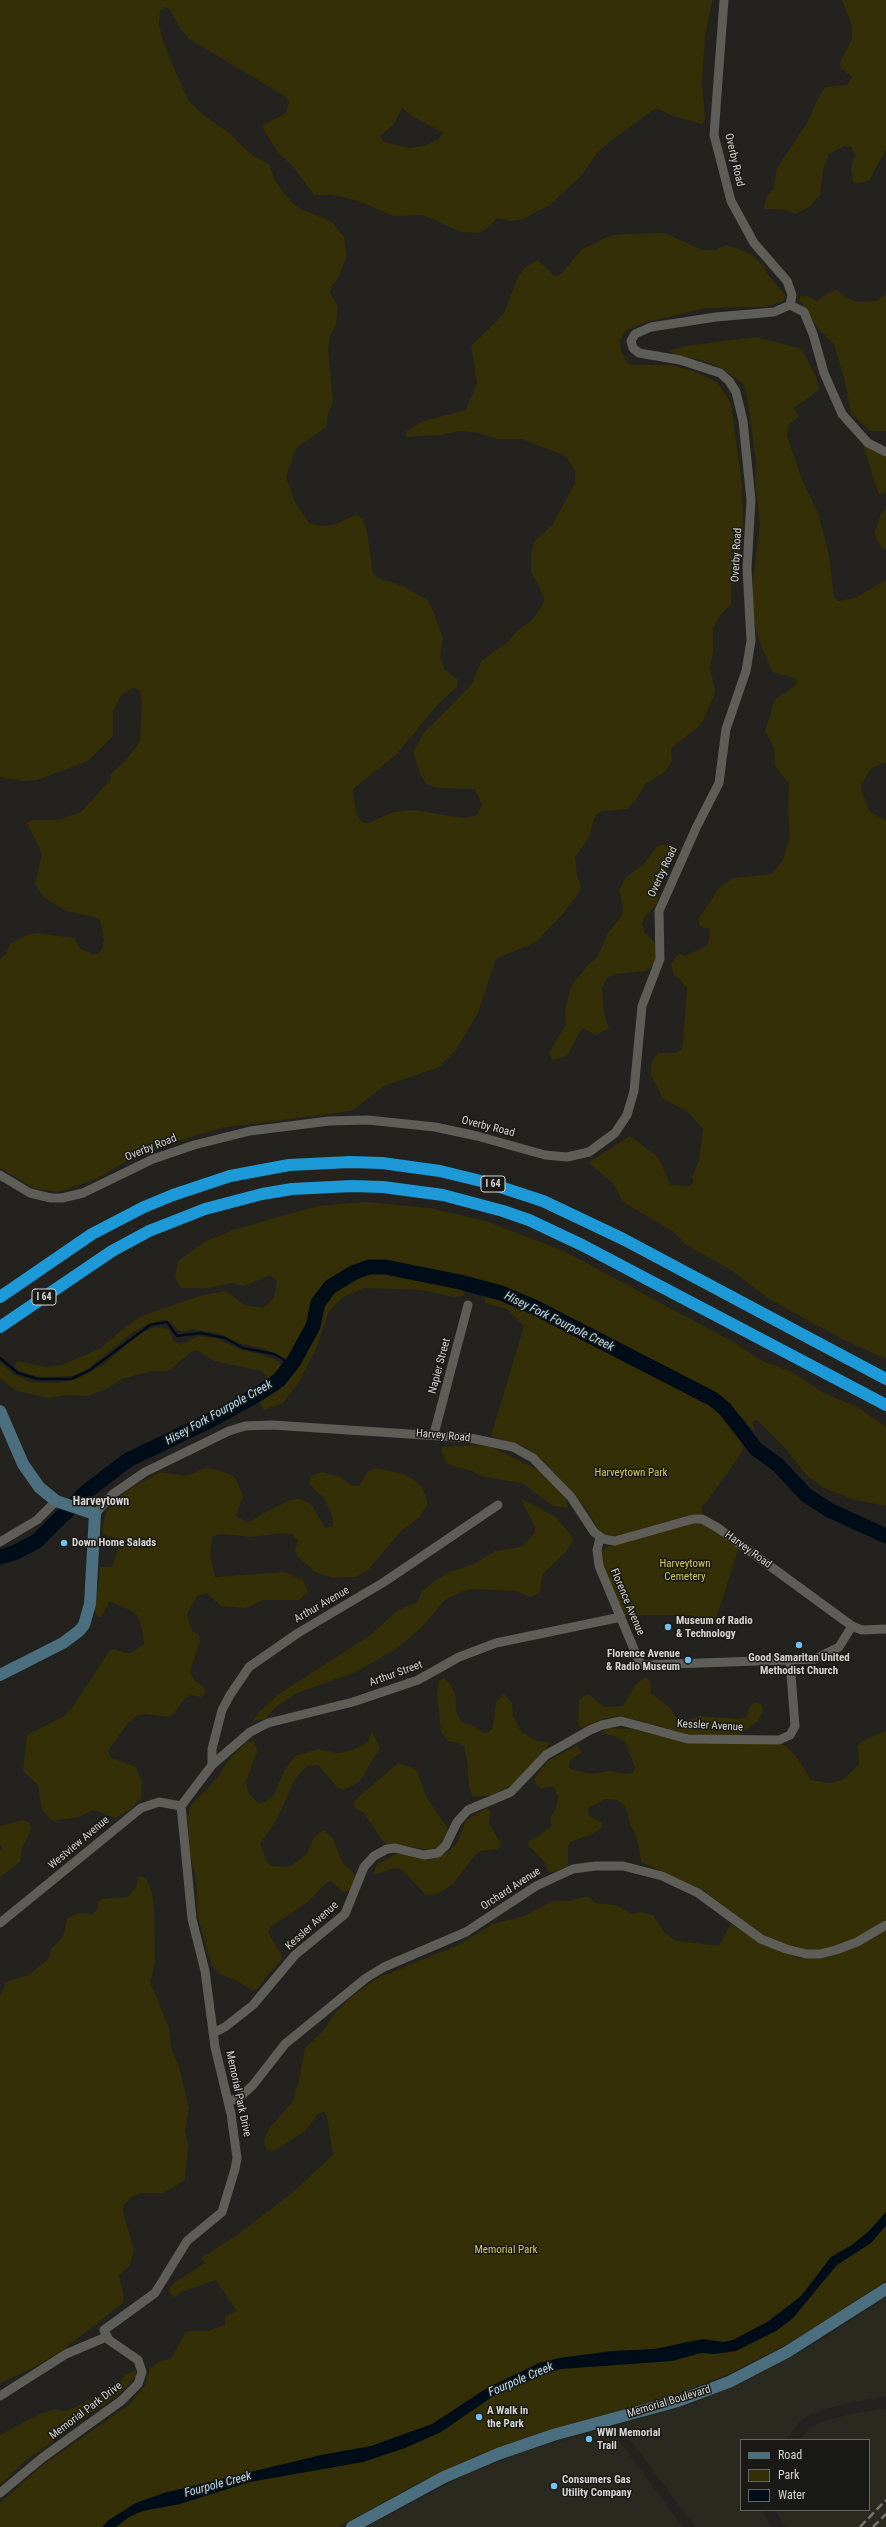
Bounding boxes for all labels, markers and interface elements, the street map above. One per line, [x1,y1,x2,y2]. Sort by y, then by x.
street label: Overby Road [721,132,747,188]
street label: Overby Road [729,528,745,582]
street label: Overby Road [646,845,680,899]
street label: Overby Road [460,1114,516,1140]
street label: Overby Road [123,1132,179,1164]
road number: I 64 [481,1176,505,1192]
road number: I 64 [32,1289,56,1305]
water label: Hisey Fork Fourpole Creek [502,1289,616,1355]
street label: Napier Street [426,1337,454,1395]
water label: Hisey Fork Fourpole Creek [163,1378,275,1448]
street label: Harvey Road [415,1427,471,1445]
park label: Harveytown Park [594,1466,668,1480]
district label: Harveytown [73,1495,129,1509]
street label: Harvey Road [722,1529,774,1571]
place label: Down Home Salads [72,1536,156,1550]
marker: Down Home Salads [59,1538,69,1548]
park label: Harveytown Cemetery [660,1557,710,1583]
street label: Florence Avenue [607,1567,647,1637]
street label: Arthur Avenue [292,1584,352,1626]
place label: Museum of Radio & Technology [676,1614,753,1640]
marker: Museum of Radio & Technology [663,1622,673,1632]
marker: Good Samaritan United Methodist Church [794,1640,804,1650]
place label: Florence Avenue & Radio Museum [606,1647,680,1673]
place label: Good Samaritan United Methodist Church [748,1651,850,1677]
marker: Florence Avenue & Radio Museum [683,1655,693,1665]
street label: Arthur Street [368,1658,424,1690]
street label: Kessler Avenue [677,1718,743,1734]
street label: Westview Avenue [46,1814,112,1872]
street label: Orchard Avenue [479,1865,543,1913]
street label: Kessler Avenue [283,1899,341,1953]
street label: Memorial Park Drive [222,2050,254,2138]
park label: Memorial Park [474,2243,538,2257]
water label: Fourpole Creek [486,2360,556,2400]
street label: Memorial Park Drive [47,2379,125,2443]
street label: Memorial Boulevard [626,2383,712,2421]
place label: A Walk in the Park [487,2404,528,2430]
marker: A Walk in the Park [474,2412,484,2422]
place label: WWI Memorial Trail [597,2426,661,2452]
marker: WWI Memorial Trail [584,2434,594,2444]
legend [740,2439,870,2511]
text: Road [778,2448,802,2462]
text: Park [778,2468,799,2482]
water label: Fourpole Creek [183,2469,253,2501]
place label: Consumers Gas Utility Company [562,2473,632,2499]
marker: Consumers Gas Utility Company [549,2481,559,2491]
text: Water [778,2488,806,2502]

